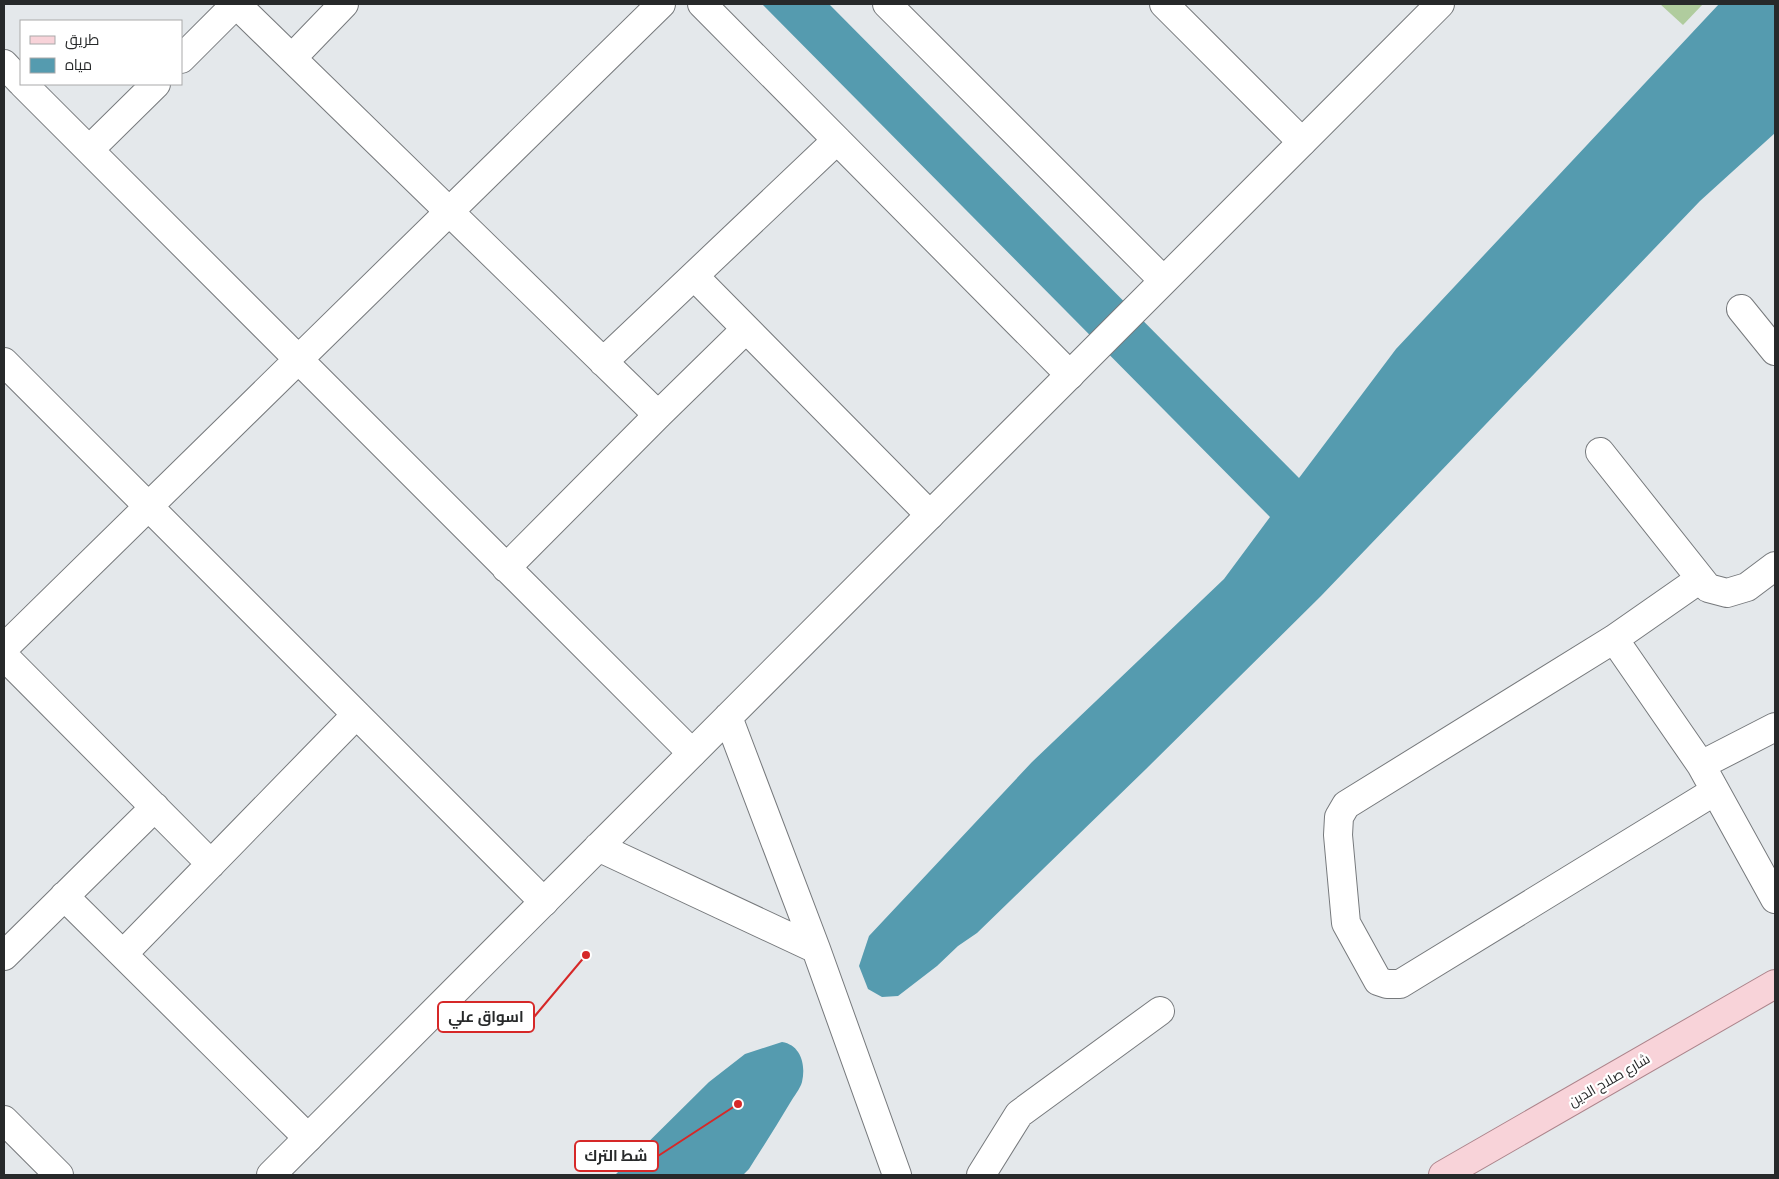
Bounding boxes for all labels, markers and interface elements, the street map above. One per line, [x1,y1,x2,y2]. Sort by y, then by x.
legend [20,20,182,85]
text: طريق [65,31,99,50]
text: مياه [65,56,92,74]
callout: اسواق علي [438,1002,534,1032]
text: اسواق علي [448,1008,524,1029]
street label: شارع صلاح الدين [1566,1050,1653,1111]
callout: شط الترك [575,1141,658,1171]
text: شط الترك [585,1147,647,1165]

